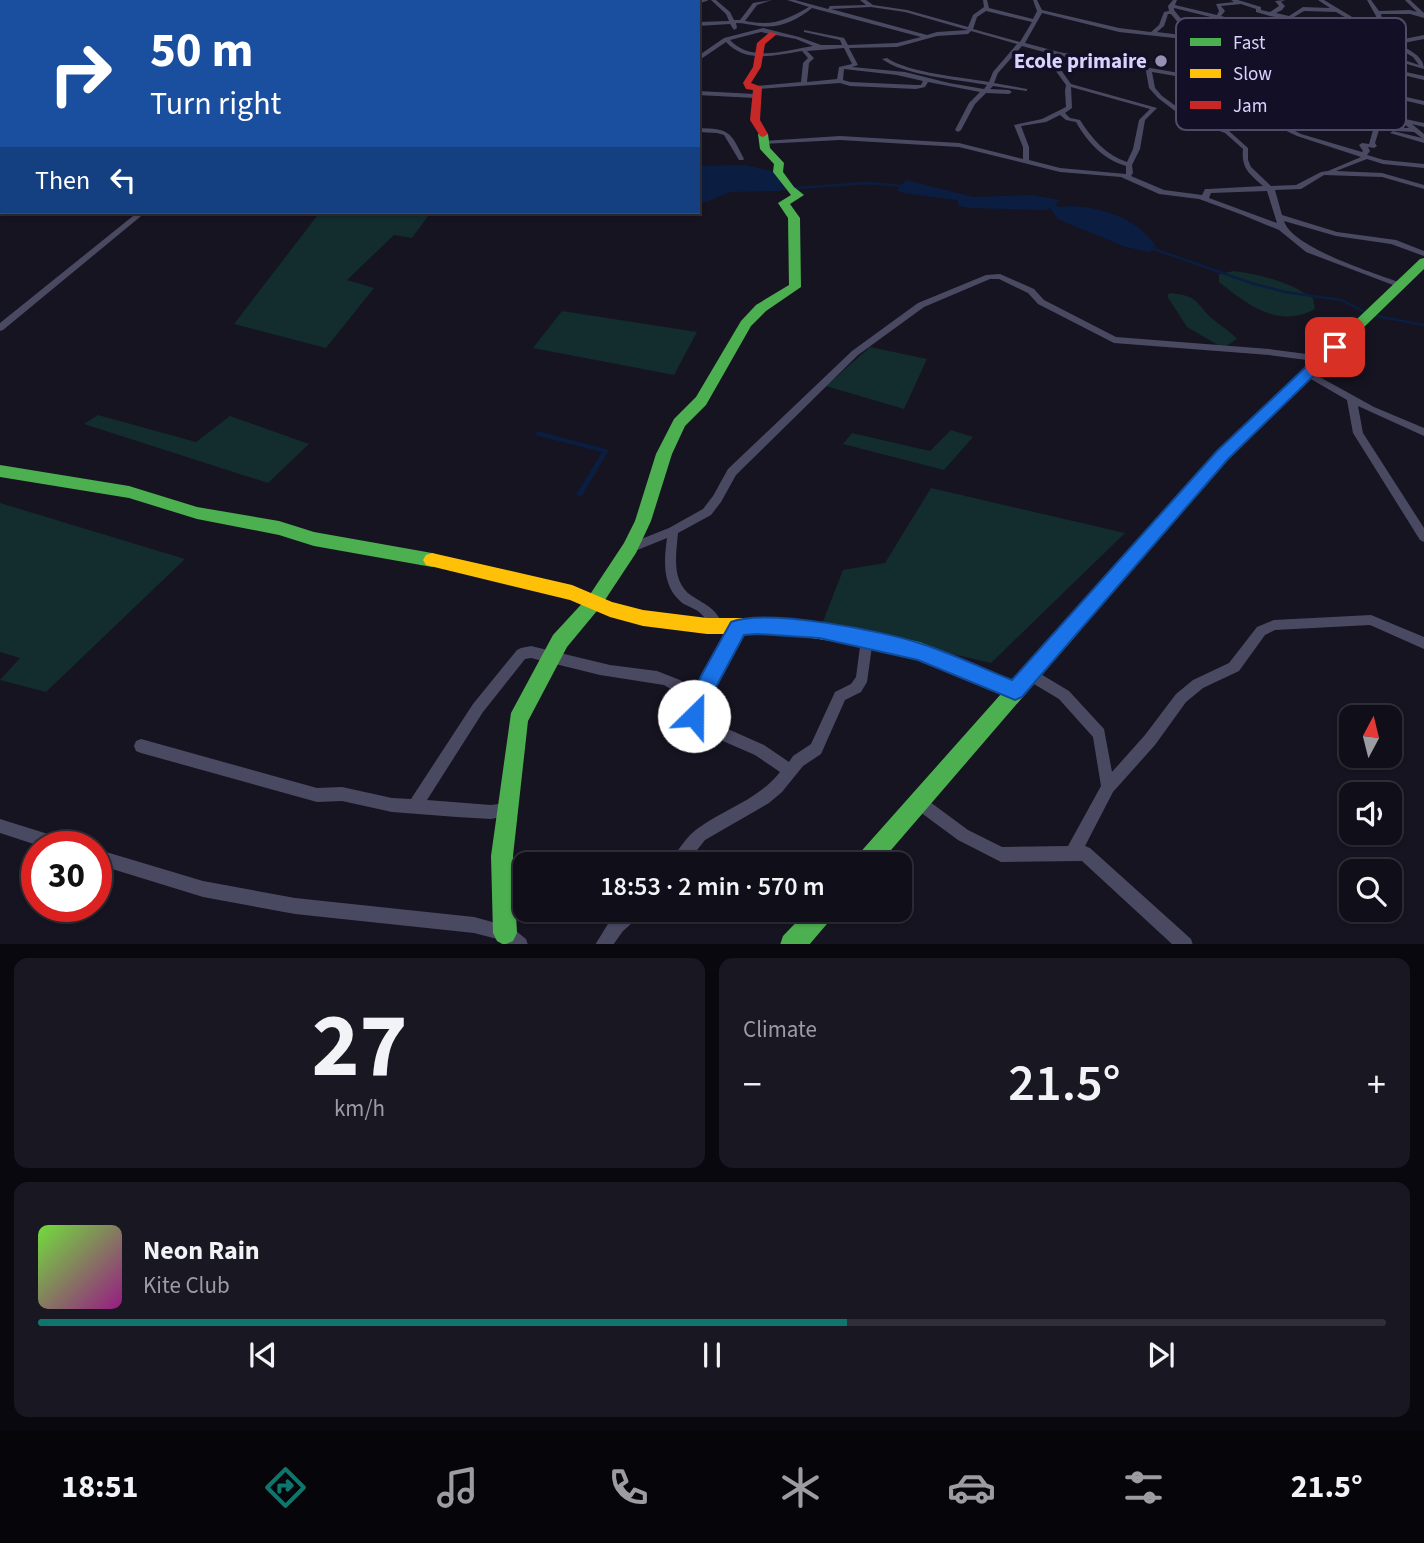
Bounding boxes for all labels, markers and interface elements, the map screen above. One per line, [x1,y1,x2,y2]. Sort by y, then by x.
text: 50 m [150,16,254,86]
legend [1176,18,1406,130]
icon: right [35,28,126,119]
text: Fast [1233,30,1266,57]
place label: Ecole primaire [1014,46,1147,76]
marker: Ecole primaire [1153,53,1169,69]
text: Slow [1233,61,1272,88]
text: Turn right [150,81,281,127]
text: Jam [1233,93,1267,120]
icon: left [104,161,142,199]
text: Then [35,162,90,199]
pin [1305,317,1365,377]
icon: arrive [1316,328,1354,366]
position arrow [657,679,731,753]
north arrow [1339,705,1402,768]
map controls [1339,705,1402,922]
button: sound [1339,782,1402,845]
speed limit sign: 30 [21,831,112,922]
button: search [1339,859,1402,922]
text: 18:53 · 2 min · 570 m [600,868,825,905]
text: 27 [311,982,408,1111]
text: Climate [743,1013,817,1046]
text: 21.5° [1008,1047,1121,1121]
text: − [743,1058,762,1112]
text: + [1367,1058,1386,1112]
text: km/h [334,1092,385,1125]
text: Neon Rain [143,1232,260,1269]
text: Kite Club [143,1269,230,1302]
icon: previous [244,1336,282,1374]
icon: pause [693,1336,731,1374]
icon: next [1142,1336,1180,1374]
icon: directions [261,1463,310,1512]
icon: music [433,1463,482,1512]
icon: phone [604,1463,653,1512]
icon: climate [776,1463,825,1512]
icon: car [947,1463,996,1512]
icon: filters [1119,1463,1168,1512]
text: 18:51 [61,1464,138,1510]
text: 21.5° [1291,1464,1363,1510]

